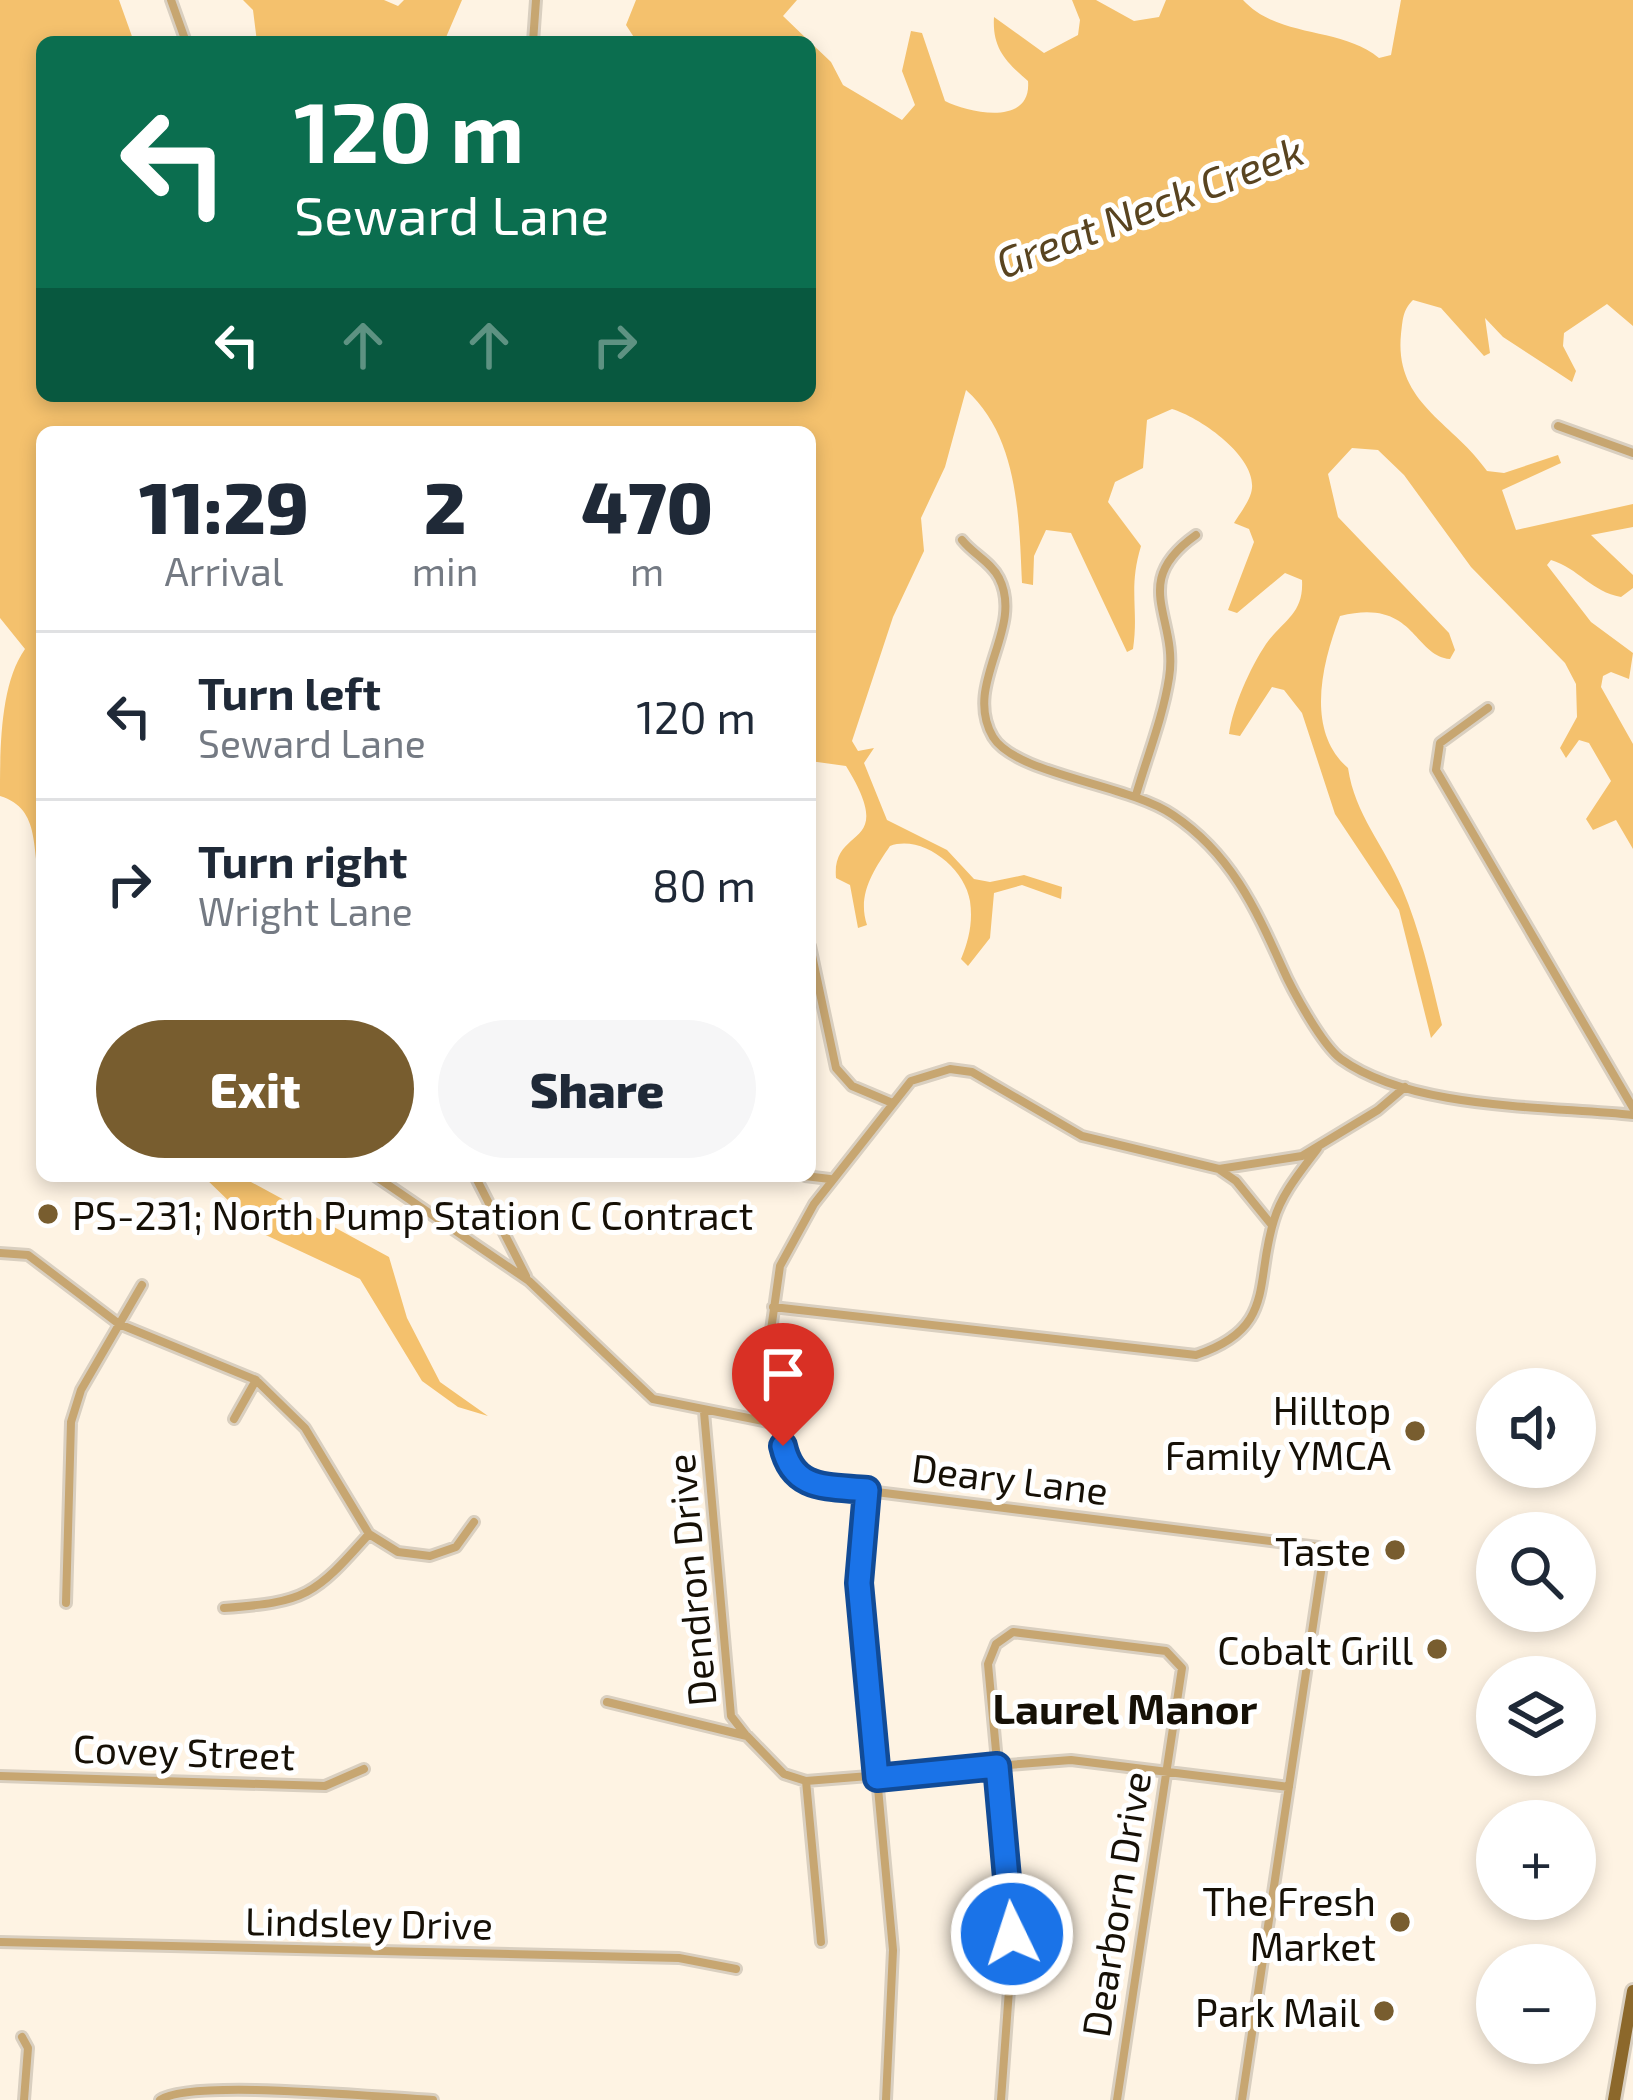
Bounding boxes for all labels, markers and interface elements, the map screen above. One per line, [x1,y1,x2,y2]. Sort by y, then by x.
text: 120 m [294,79,524,180]
icon: left [96,84,252,240]
water label: Great Neck Creek [988,123,1310,287]
text: Seward Lane [294,181,609,246]
icon: left [204,312,270,378]
icon: ahead [330,312,396,378]
icon: ahead [456,312,522,378]
icon: right [582,312,648,378]
text: 11:29 [139,462,309,548]
text: 2 [424,462,466,548]
text: 470 [581,462,713,548]
text: Arrival [165,547,283,594]
text: min [412,547,478,594]
text: m [630,547,664,594]
text: Turn left [198,665,381,719]
icon: left [96,683,162,749]
text: 120 m [636,689,756,743]
text: Seward Lane [198,719,426,766]
text: Turn right [198,833,407,887]
icon: right [96,851,162,917]
text: 80 m [652,857,756,911]
text: Wright Lane [198,887,413,934]
button: Exit [96,1020,414,1158]
button: Share [438,1020,756,1158]
place label: PS-231; North Pump Station C Contract [72,1191,753,1238]
marker: PS-231; North Pump Station C Contract [35,1201,61,1227]
pin [732,1323,834,1446]
icon: arrive [750,1341,816,1407]
map controls [1476,1368,1596,2064]
button: sound [1476,1368,1596,1488]
place label: Hilltop Family YMCA [1165,1386,1391,1478]
marker: Hilltop Family YMCA [1402,1418,1428,1444]
street label: Deary Lane [909,1443,1111,1513]
street label: Dendron Drive [656,1452,724,1708]
button: search [1476,1512,1596,1632]
place label: Taste [1275,1527,1371,1574]
marker: Taste [1382,1537,1408,1563]
place label: Cobalt Grill [1217,1626,1413,1673]
marker: Cobalt Grill [1424,1636,1450,1662]
button: layers [1476,1656,1596,1776]
district label: Laurel Manor [993,1682,1258,1732]
street label: Covey Street [72,1724,296,1778]
street label: Dearborn Drive [1071,1768,1159,2040]
button: + [1476,1800,1596,1920]
position arrow [949,1871,1075,1997]
place label: The Fresh Market [1202,1877,1376,1969]
street label: Lindsley Drive [245,1896,493,1948]
marker: The Fresh Market [1387,1909,1413,1935]
button: − [1476,1944,1596,2064]
place label: Park Mail [1195,1988,1360,2035]
marker: Park Mail [1371,1998,1397,2024]

